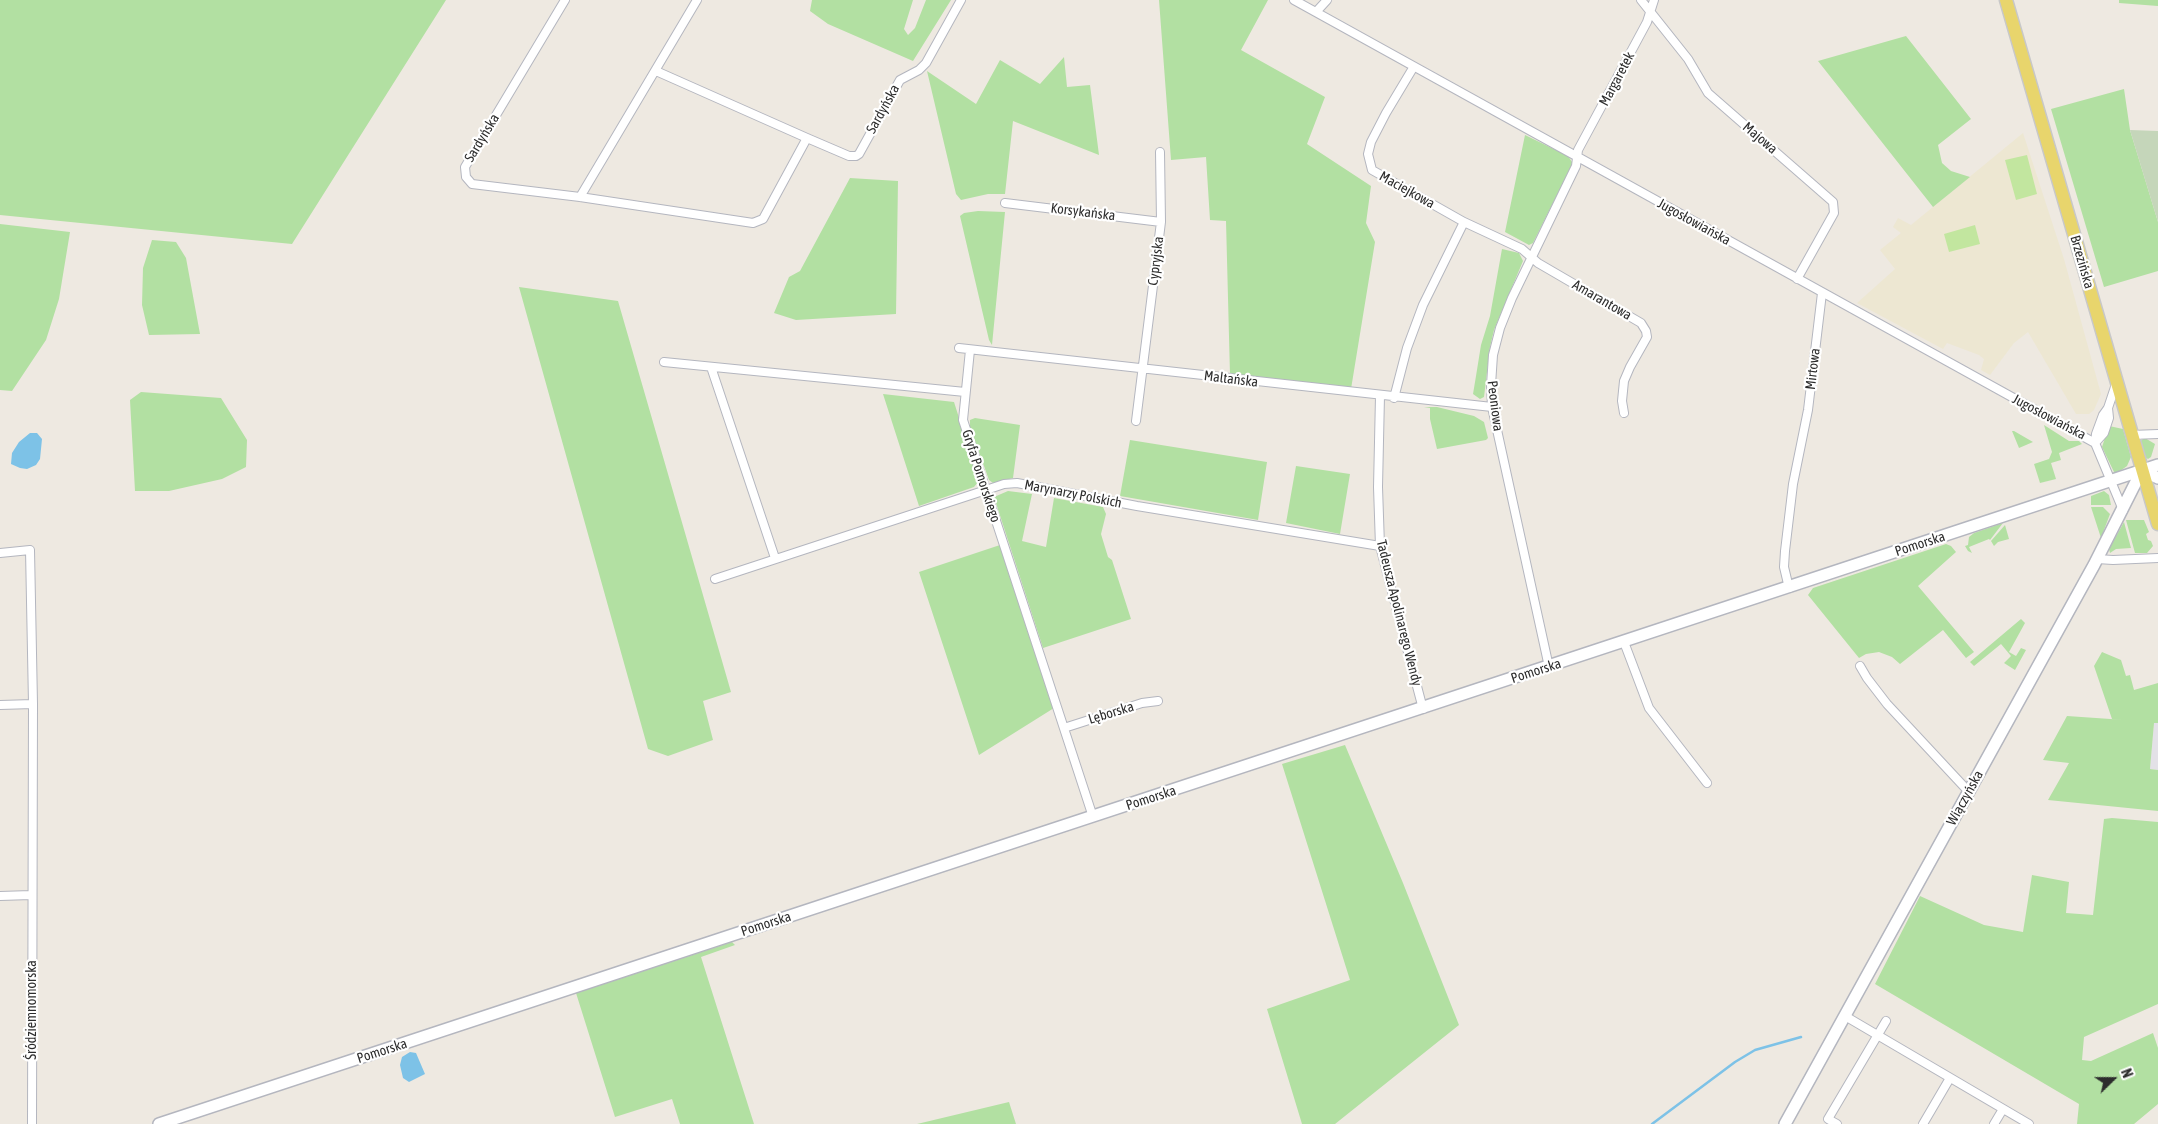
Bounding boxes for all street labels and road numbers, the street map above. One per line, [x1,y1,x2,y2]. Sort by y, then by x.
street label: Margaretek [1596,49,1638,109]
street label: Sardyńska [863,82,903,136]
street label: Sardyńska [461,111,503,165]
street label: Majowa [1739,119,1781,157]
street label: Maciejkowa [1376,168,1438,212]
street label: Jugosłowiańska [1655,195,1733,249]
street label: Korsykańska [1050,200,1116,224]
street label: Brzezińska [2066,233,2098,291]
street label: Cypryjska [1145,235,1167,287]
street label: Amarantowa [1569,276,1635,324]
street label: Mirtowa [1802,347,1824,391]
street label: Maltańska [1203,367,1259,391]
street label: Peoniowa [1484,380,1506,432]
street label: Jugosłowiańska [2009,391,2089,443]
street label: Gryfa Pomorskiego [958,428,1004,524]
street label: Marynarzy Polskich [1023,476,1123,512]
street label: Pomorska [1893,528,1947,560]
street label: Tadeusza Apolinarego Wendy [1373,538,1425,688]
street label: Pomorska [1509,655,1563,687]
street label: Lęborska [1086,698,1136,728]
street label: Wiączyńska [1943,768,1987,828]
street label: Pomorska [1124,782,1178,814]
street label: Pomorska [739,908,793,940]
street label: Śródziemnomorska [24,960,40,1060]
street label: Pomorska [355,1035,409,1067]

